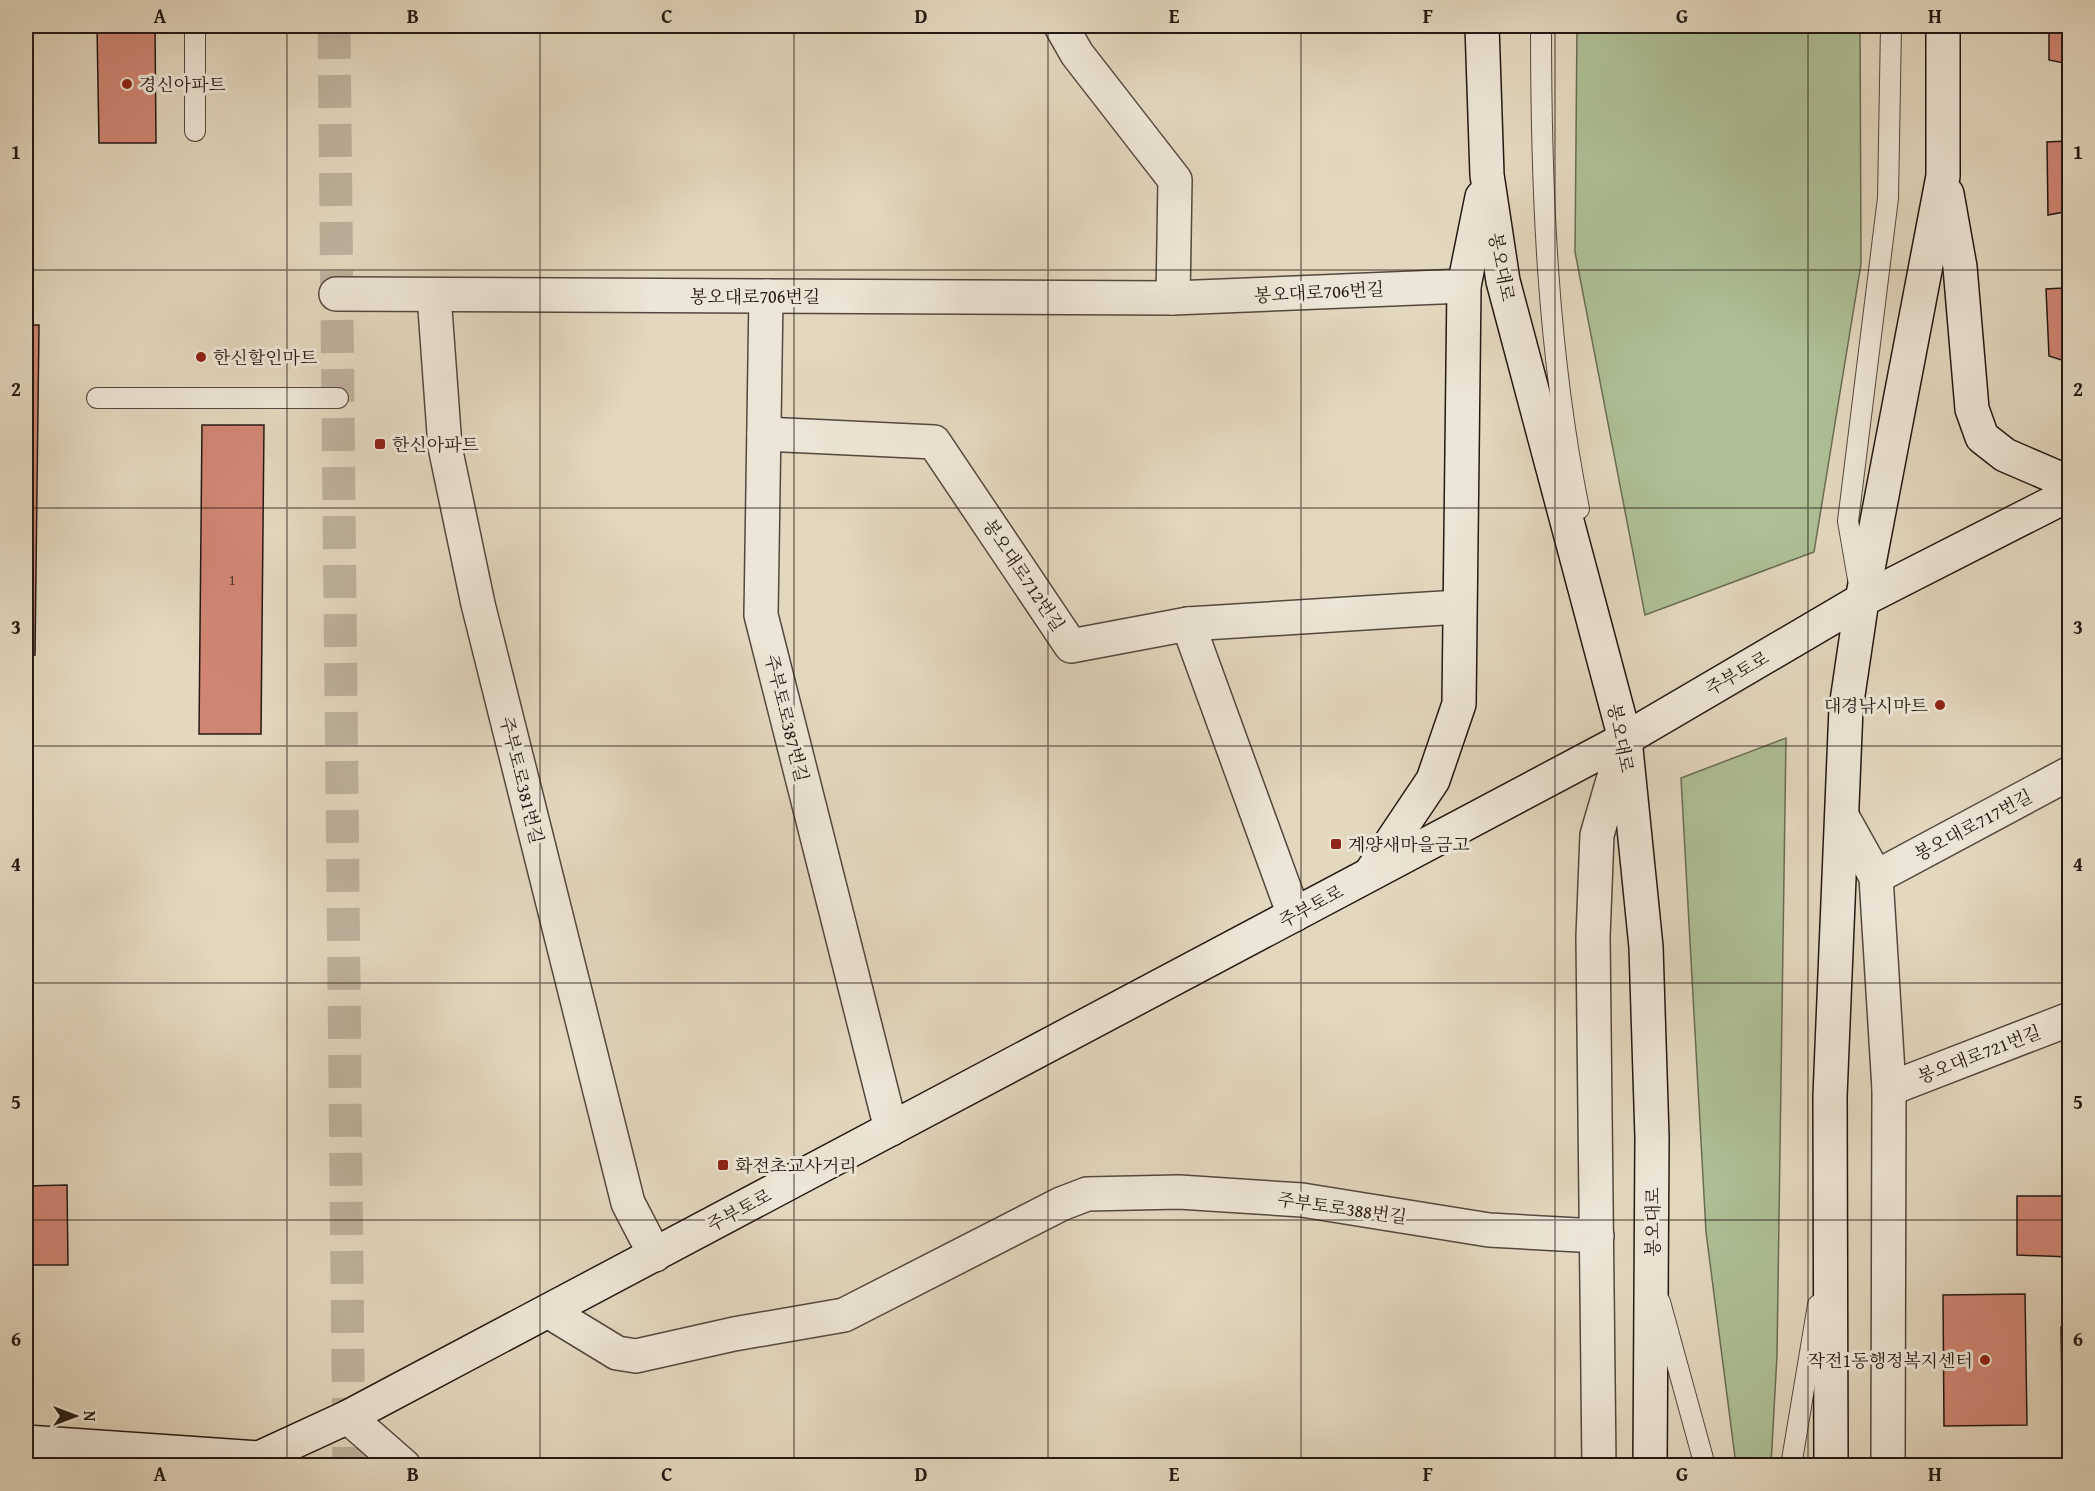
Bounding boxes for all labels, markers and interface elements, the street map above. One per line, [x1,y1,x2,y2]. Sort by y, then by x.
text: A [154,1,167,30]
text: B [407,1,419,30]
text: C [661,1,673,30]
text: D [914,1,928,30]
text: E [1169,1,1180,30]
text: F [1423,1,1433,30]
text: G [1676,1,1688,30]
text: H [1928,1,1942,30]
place label: 경신아파트 [139,71,227,98]
marker: 경신아파트 [120,77,134,91]
text: 1 [11,137,21,166]
text: 1 [2073,137,2083,166]
street label: 봉오대로 [1482,230,1522,304]
street label: 봉오대로706번길 [1253,275,1385,309]
street label: 봉오대로706번길 [690,283,820,310]
place label: 한신할인마트 [213,344,318,371]
marker: 한신할인마트 [194,350,208,364]
text: 2 [11,374,21,403]
text: 2 [2073,374,2083,403]
place label: 한신아파트 [392,431,480,458]
marker: 한신아파트 [373,437,387,451]
street label: 봉오대로712번길 [976,513,1072,637]
house number: 1 [228,569,236,590]
text: 3 [11,612,21,641]
text: 3 [2073,612,2083,641]
street label: 주부토로 [1700,644,1774,702]
street label: 주부토로387번길 [758,652,816,784]
place label: 대경낚시마트 [1824,692,1929,719]
marker: 대경낚시마트 [1933,698,1947,712]
street label: 봉오대로 [1601,701,1641,775]
street label: 주부토로381번길 [493,714,551,846]
street label: 봉오대로717번길 [1909,782,2037,868]
place label: 계양새마을금고 [1348,831,1470,858]
marker: 계양새마을금고 [1329,837,1343,851]
text: 4 [11,849,21,878]
text: 4 [2073,849,2083,878]
street label: 주부토로 [1274,878,1348,934]
street label: 봉오대로721번길 [1913,1018,2045,1090]
text: 5 [11,1087,21,1116]
text: 5 [2073,1087,2083,1116]
place label: 화전초교사거리 [735,1152,857,1179]
marker: 화전초교사거리 [716,1158,730,1172]
street label: 주부토로 [702,1182,776,1238]
street label: 주부토로388번길 [1276,1186,1408,1230]
street label: 봉오대로 [1639,1187,1666,1257]
text: 6 [11,1324,21,1353]
text: 6 [2073,1324,2083,1353]
place label: 작전1동행정복지센터 [1808,1347,1973,1374]
marker: 작전1동행정복지센터 [1978,1353,1992,1367]
north arrow [45,1386,105,1446]
text: N [78,1411,102,1422]
text: A [154,1459,167,1488]
text: B [407,1459,419,1488]
text: C [661,1459,673,1488]
text: D [914,1459,928,1488]
text: E [1169,1459,1180,1488]
text: F [1423,1459,1433,1488]
text: G [1676,1459,1688,1488]
text: H [1928,1459,1942,1488]

